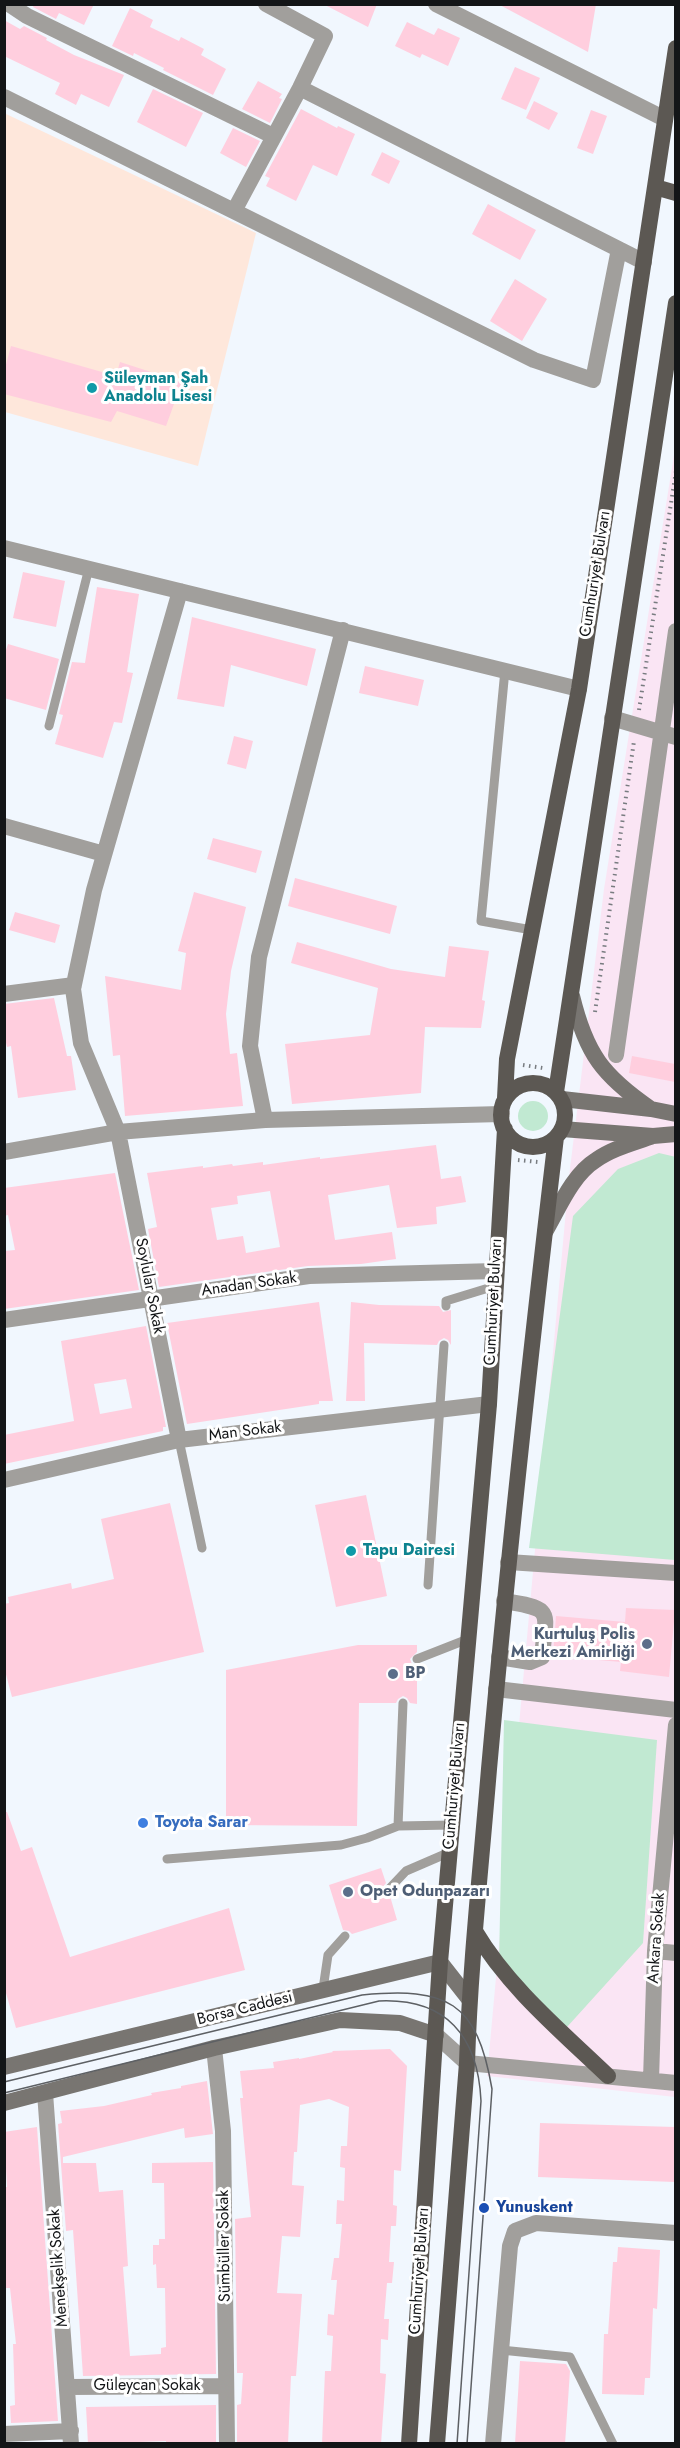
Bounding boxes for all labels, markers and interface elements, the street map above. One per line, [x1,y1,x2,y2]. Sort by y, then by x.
place label: Süleyman Şah Anadolu Lisesi [104,369,212,407]
marker: Süleyman Şah Anadolu Lisesi [85,381,99,395]
street label: Cumhuriyet Bulvarı [577,510,615,638]
street label: Soylular Sokak [130,1236,168,1336]
street label: Cumhuriyet Bulvarı [481,1238,507,1366]
street label: Anadan Sokak [200,1269,298,1301]
street label: Man Sokak [208,1418,282,1446]
place label: Tapu Dairesi [363,1541,455,1561]
marker: Tapu Dairesi [344,1544,358,1558]
place label: Kurtuluş Polis Merkezi Amirliği [511,1625,635,1663]
marker: Kurtuluş Polis Merkezi Amirliği [640,1637,654,1651]
place label: BP [405,1664,426,1684]
marker: BP [386,1667,400,1681]
street label: Cumhuriyet Bulvarı [440,1722,470,1850]
place label: Toyota Sarar [155,1813,248,1833]
marker: Toyota Sarar [136,1816,150,1830]
place label: Opet Odunpazarı [360,1882,490,1902]
marker: Opet Odunpazarı [341,1885,355,1899]
street label: Ankara Sokak [644,1892,670,1984]
street label: Borsa Caddesi [195,1988,295,2030]
street label: Sümbüller Sokak [214,2190,236,2302]
place label: Yunuskent [496,2198,573,2218]
marker: Yunuskent [477,2201,491,2215]
street label: Cumhuriyet Bulvarı [406,2207,434,2335]
street label: Menekşelik Sokak [45,2208,73,2328]
street label: Güleycan Sokak [93,2376,201,2396]

